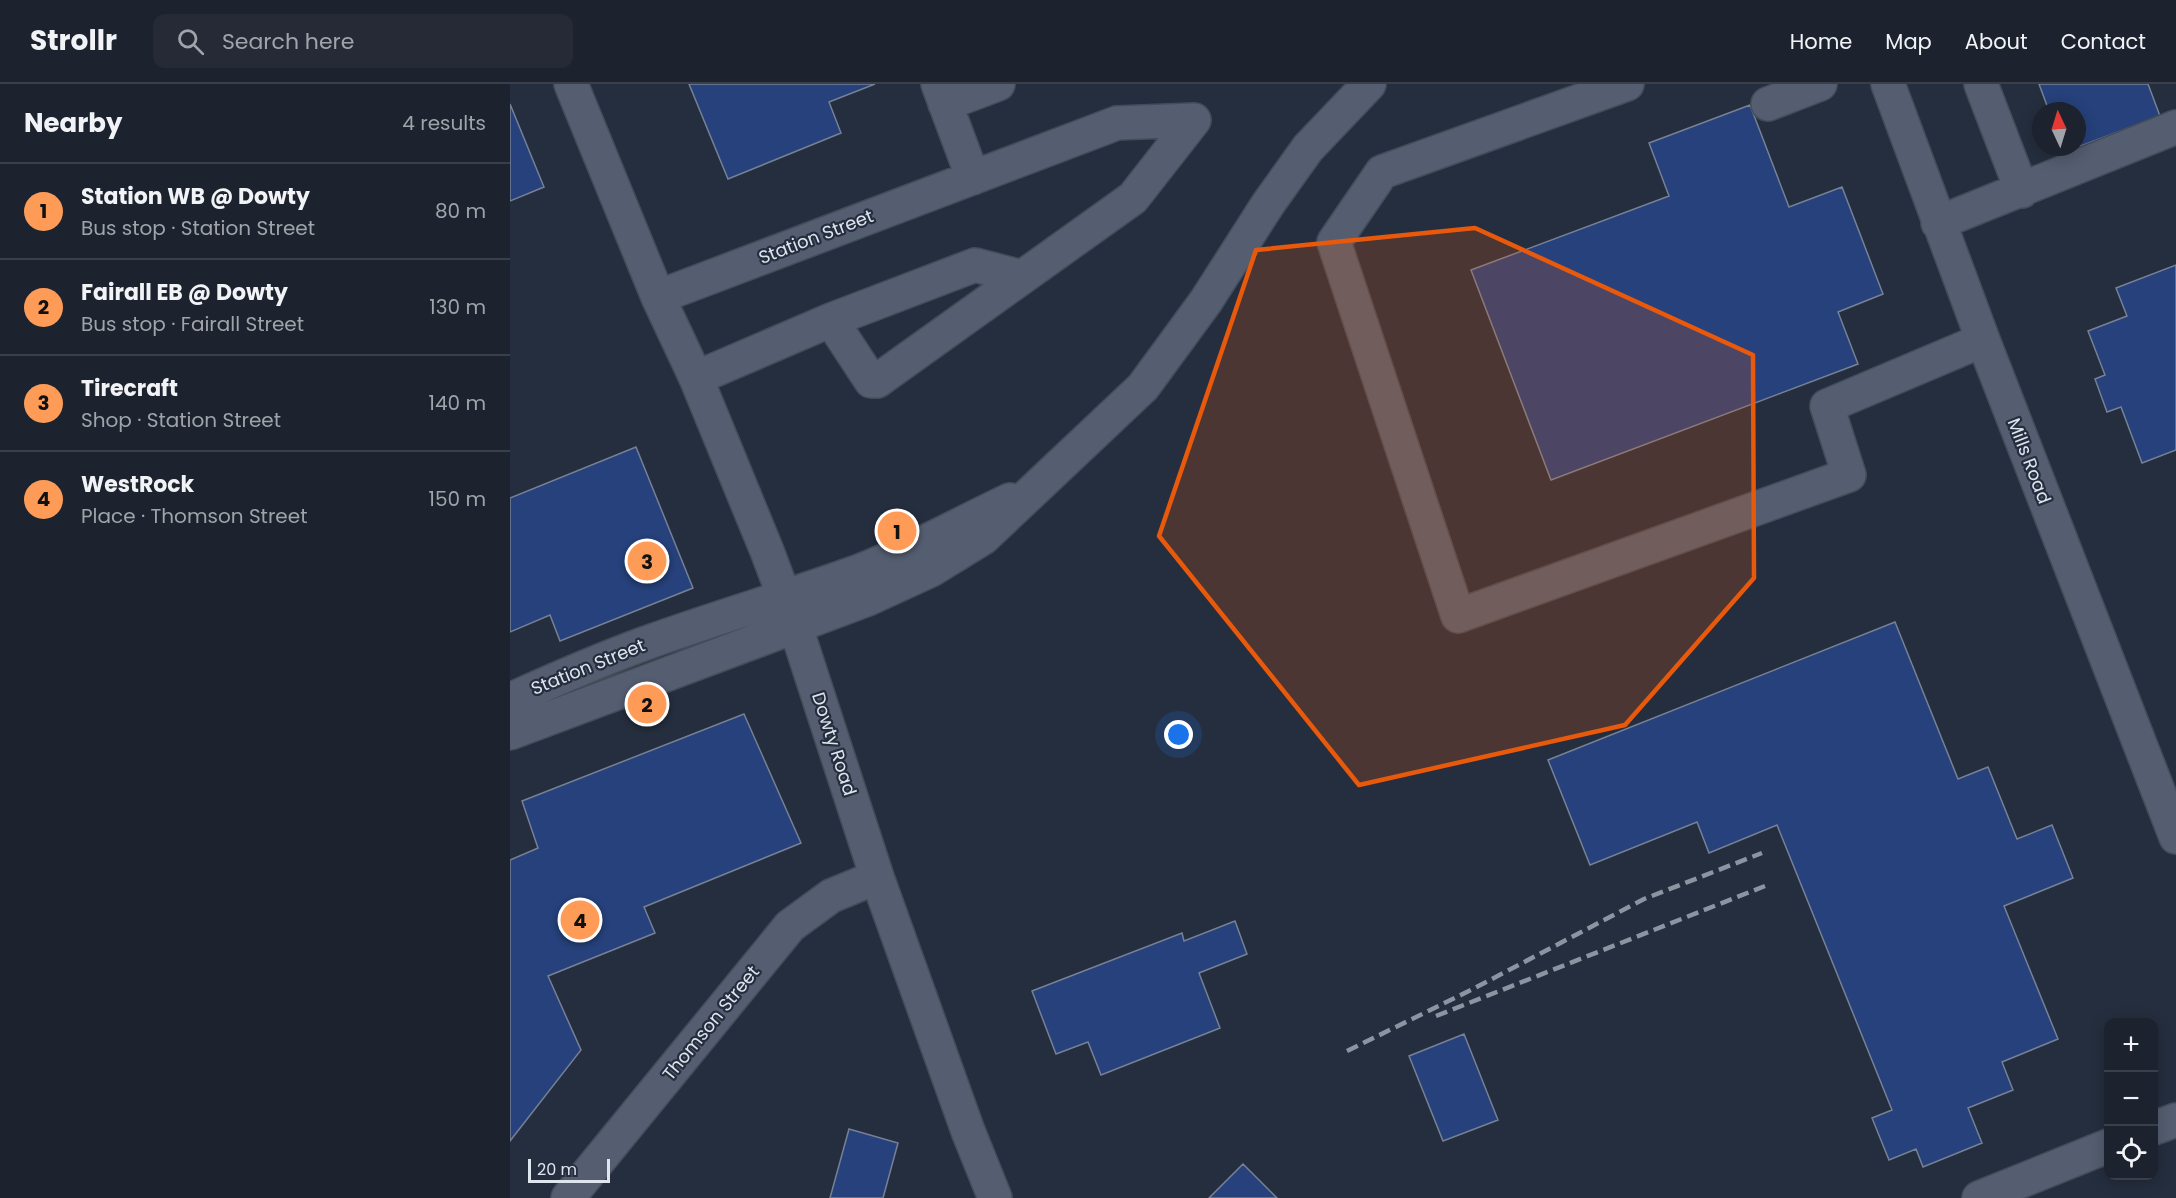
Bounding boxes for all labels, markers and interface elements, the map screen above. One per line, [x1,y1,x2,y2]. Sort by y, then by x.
search box [153,14,573,68]
text: Strollr [30,21,117,60]
icon: search [174,25,207,58]
text: Search here [222,26,354,57]
text: Home [1790,27,1852,56]
text: Map [1885,27,1932,56]
text: About [1965,27,2028,56]
text: Contact [2061,27,2146,56]
north arrow [2032,102,2086,156]
text: Nearby [24,105,122,141]
text: 4 results [402,109,486,137]
text: Station WB @ Dowty [81,181,310,212]
text: 1 [40,197,47,225]
text: 80 m [435,197,486,225]
street label: Station Street [755,203,877,270]
text: Bus stop · Station Street [81,214,315,242]
text: Fairall EB @ Dowty [81,277,288,308]
text: 2 [38,293,49,321]
text: 130 m [429,293,486,321]
text: Bus stop · Fairall Street [81,310,304,338]
text: Tirecraft [81,373,178,404]
text: 3 [37,389,50,417]
text: 140 m [429,389,486,417]
text: Shop · Station Street [81,406,281,434]
street label: Mills Road [2002,414,2057,507]
text: WestRock [81,469,194,500]
text: 4 [37,485,50,513]
text: 150 m [429,485,486,513]
text: Place · Thomson Street [81,502,307,530]
pin: 1 [878,508,916,554]
pin: 3 [628,538,666,584]
street label: Station Street [527,632,649,701]
pin: 2 [628,682,666,726]
street label: Dowty Road [806,689,863,799]
your location [1164,720,1193,749]
pin: 4 [560,898,600,942]
street label: Thomson Street [656,960,765,1085]
map controls [2104,1018,2158,1180]
button: + [2104,1018,2158,1072]
button: − [2104,1072,2158,1126]
button: locate [2104,1126,2158,1180]
scale bar [528,1156,610,1184]
text: 20 m [537,1158,577,1181]

